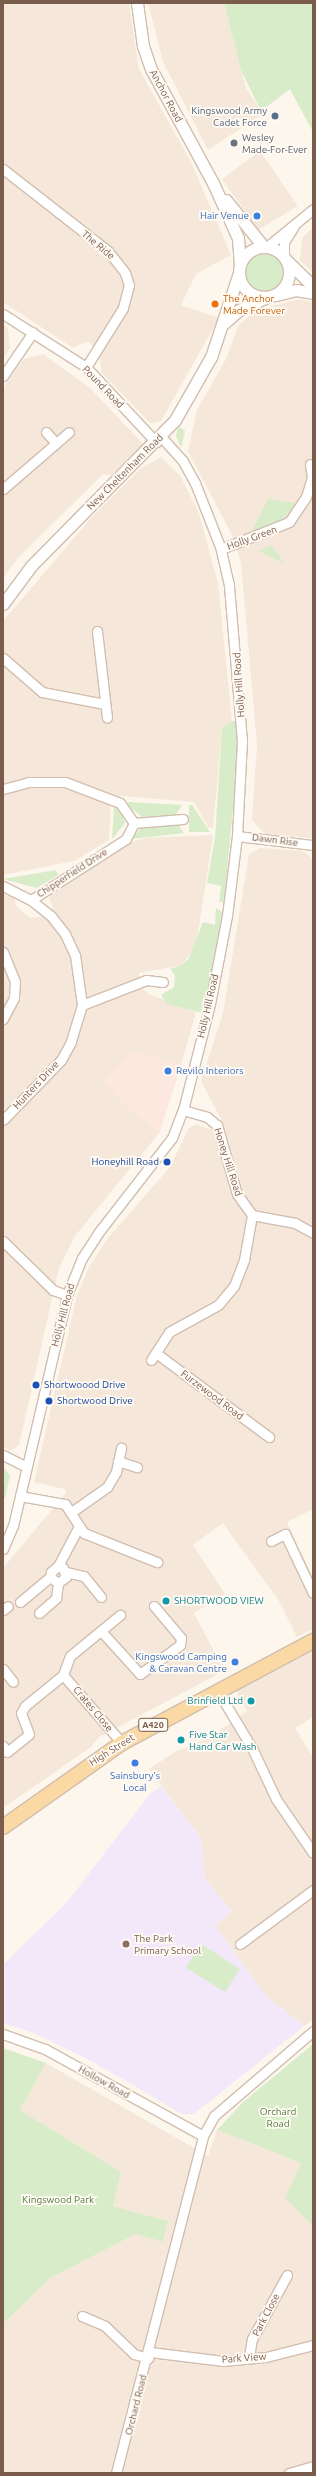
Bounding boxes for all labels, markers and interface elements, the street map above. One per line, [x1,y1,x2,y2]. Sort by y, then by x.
street label: Anchor Road [147,68,185,124]
place label: Kingswood Army Cadet Force [191,104,267,128]
marker: Kingswood Army Cadet Force [270,111,280,121]
place label: Wesley Made-For-Ever [242,131,307,154]
marker: Wesley Made-For-Ever [229,138,239,148]
place label: Hair Venue [200,210,249,222]
marker: Hair Venue [252,211,262,221]
street label: The Ride [79,228,117,262]
place label: The Anchor Made Forever [223,292,285,316]
marker: The Anchor Made Forever [210,299,220,309]
street label: Pound Road [80,363,126,411]
street label: New Cheltenham Road [84,431,166,513]
street label: Holly Green [225,523,279,553]
street label: Holly Hill Road [231,652,247,718]
street label: Dawn Rise [251,831,299,849]
street label: Chipperfield Drive [35,846,109,900]
street label: Holly Hill Road [195,973,221,1039]
street label: Hunters Drive [11,1058,61,1112]
place label: Revilo Interiors [176,1065,244,1077]
marker: Revilo Interiors [163,1066,173,1076]
street label: Honey Hill Road [211,1126,245,1198]
place label: Honeyhill Road [91,1156,159,1168]
marker: Honeyhill Road [162,1157,172,1167]
street label: Holly Hill Road [49,1282,77,1348]
street label: Furzewood Road [178,1368,246,1422]
place label: Shortwoood Drive [44,1379,126,1391]
marker: Shortwoood Drive [31,1380,41,1390]
place label: Shortwood Drive [57,1395,133,1407]
marker: Shortwood Drive [44,1396,54,1406]
place label: SHORTWOOD VIEW [174,1595,264,1607]
marker: SHORTWOOD VIEW [161,1596,171,1606]
place label: Kingswood Camping & Caravan Centre [135,1650,227,1674]
marker: Kingswood Camping & Caravan Centre [230,1657,240,1667]
street label: Crates Close [71,1684,115,1734]
place label: Brinfield Ltd [187,1695,243,1707]
marker: Brinfield Ltd [246,1696,256,1706]
road number: A420 [138,1718,168,1732]
place label: Five Star Hand Car Wash [189,1728,257,1752]
street label: High Street [87,1731,137,1769]
marker: Five Star Hand Car Wash [176,1735,186,1745]
marker: Sainsbury's Local [130,1758,140,1768]
place label: Sainsbury's Local [110,1769,160,1792]
place label: The Park Primary School [134,1932,201,1956]
marker: The Park Primary School [121,1939,131,1949]
street label: Hollow Road [76,2063,132,2101]
park label: Orchard Road [260,2105,296,2128]
park label: Kingswood Park [22,2194,94,2206]
street label: Park Close [250,2292,282,2338]
street label: Park View [221,2350,267,2366]
street label: Orchard Road [123,2373,149,2437]

